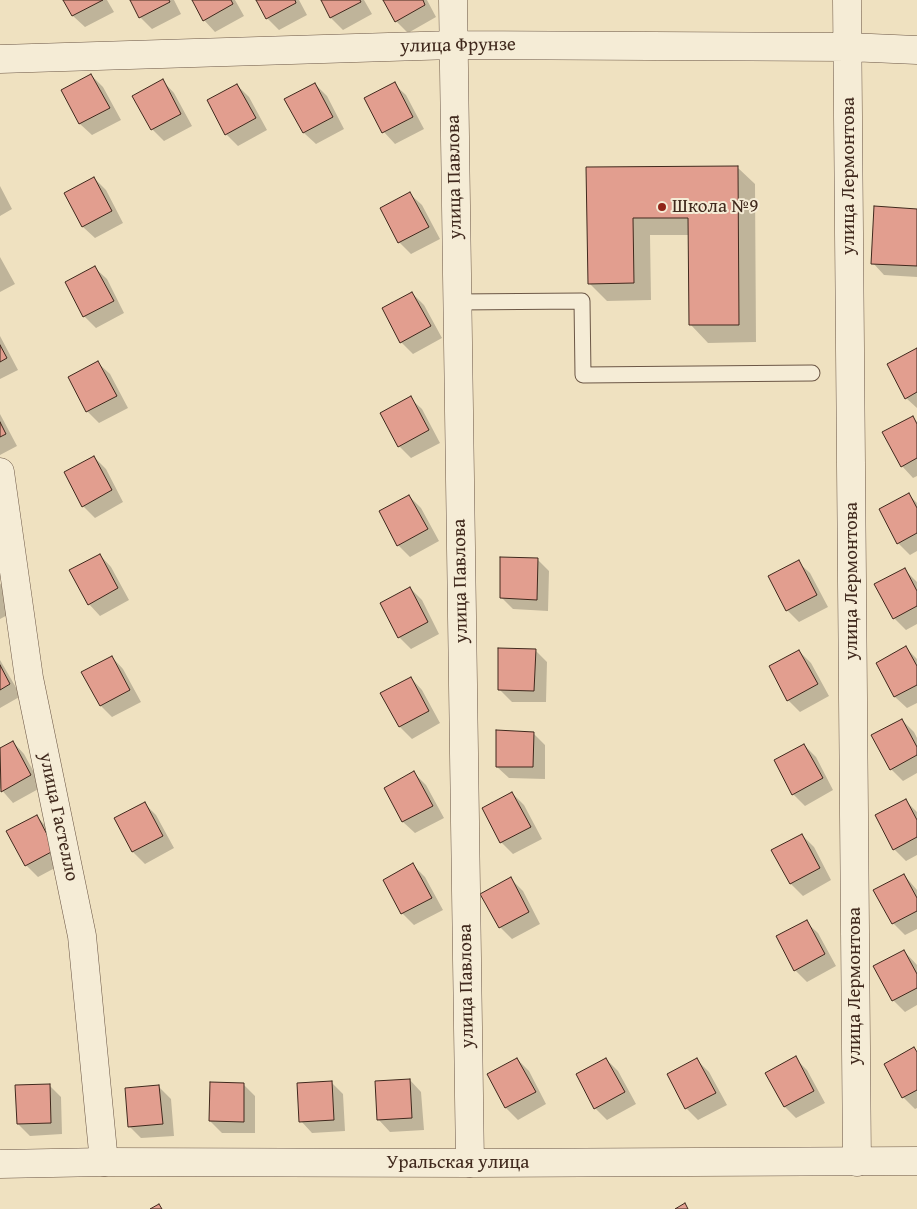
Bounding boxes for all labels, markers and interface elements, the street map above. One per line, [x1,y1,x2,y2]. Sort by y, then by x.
street label: улица Фрунзе [400,34,516,58]
street label: улица Лермонтова [838,97,860,255]
street label: улица Павлова [443,115,467,239]
place label: Школа №9 [672,196,758,218]
marker: Школа №9 [656,201,668,213]
street label: улица Лермонтова [841,502,863,660]
street label: улица Павлова [449,519,473,643]
street label: улица Гастелло [33,751,83,883]
street label: улица Лермонтова [844,907,866,1065]
street label: улица Павлова [455,924,479,1048]
street label: Уральская улица [387,1152,529,1174]

